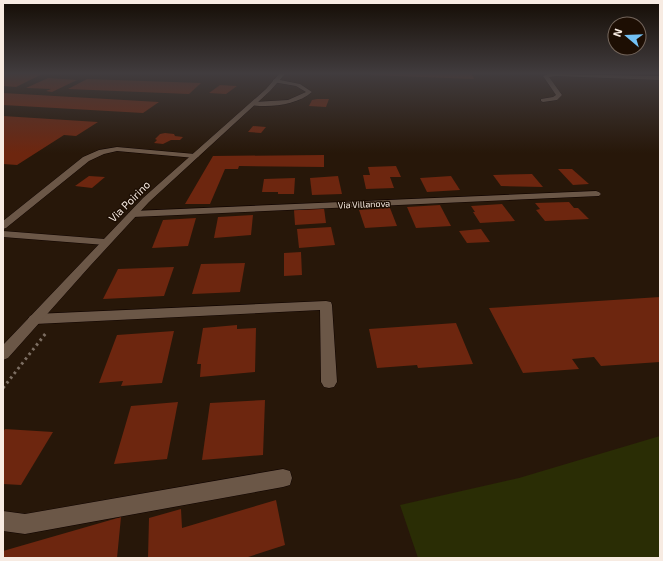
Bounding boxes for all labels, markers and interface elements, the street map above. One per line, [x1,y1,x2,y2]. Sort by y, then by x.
north arrow [607,16,647,56]
text: N [610,27,625,38]
street label: Via Poirino [106,178,152,224]
street label: Via Villanova [338,198,390,210]

